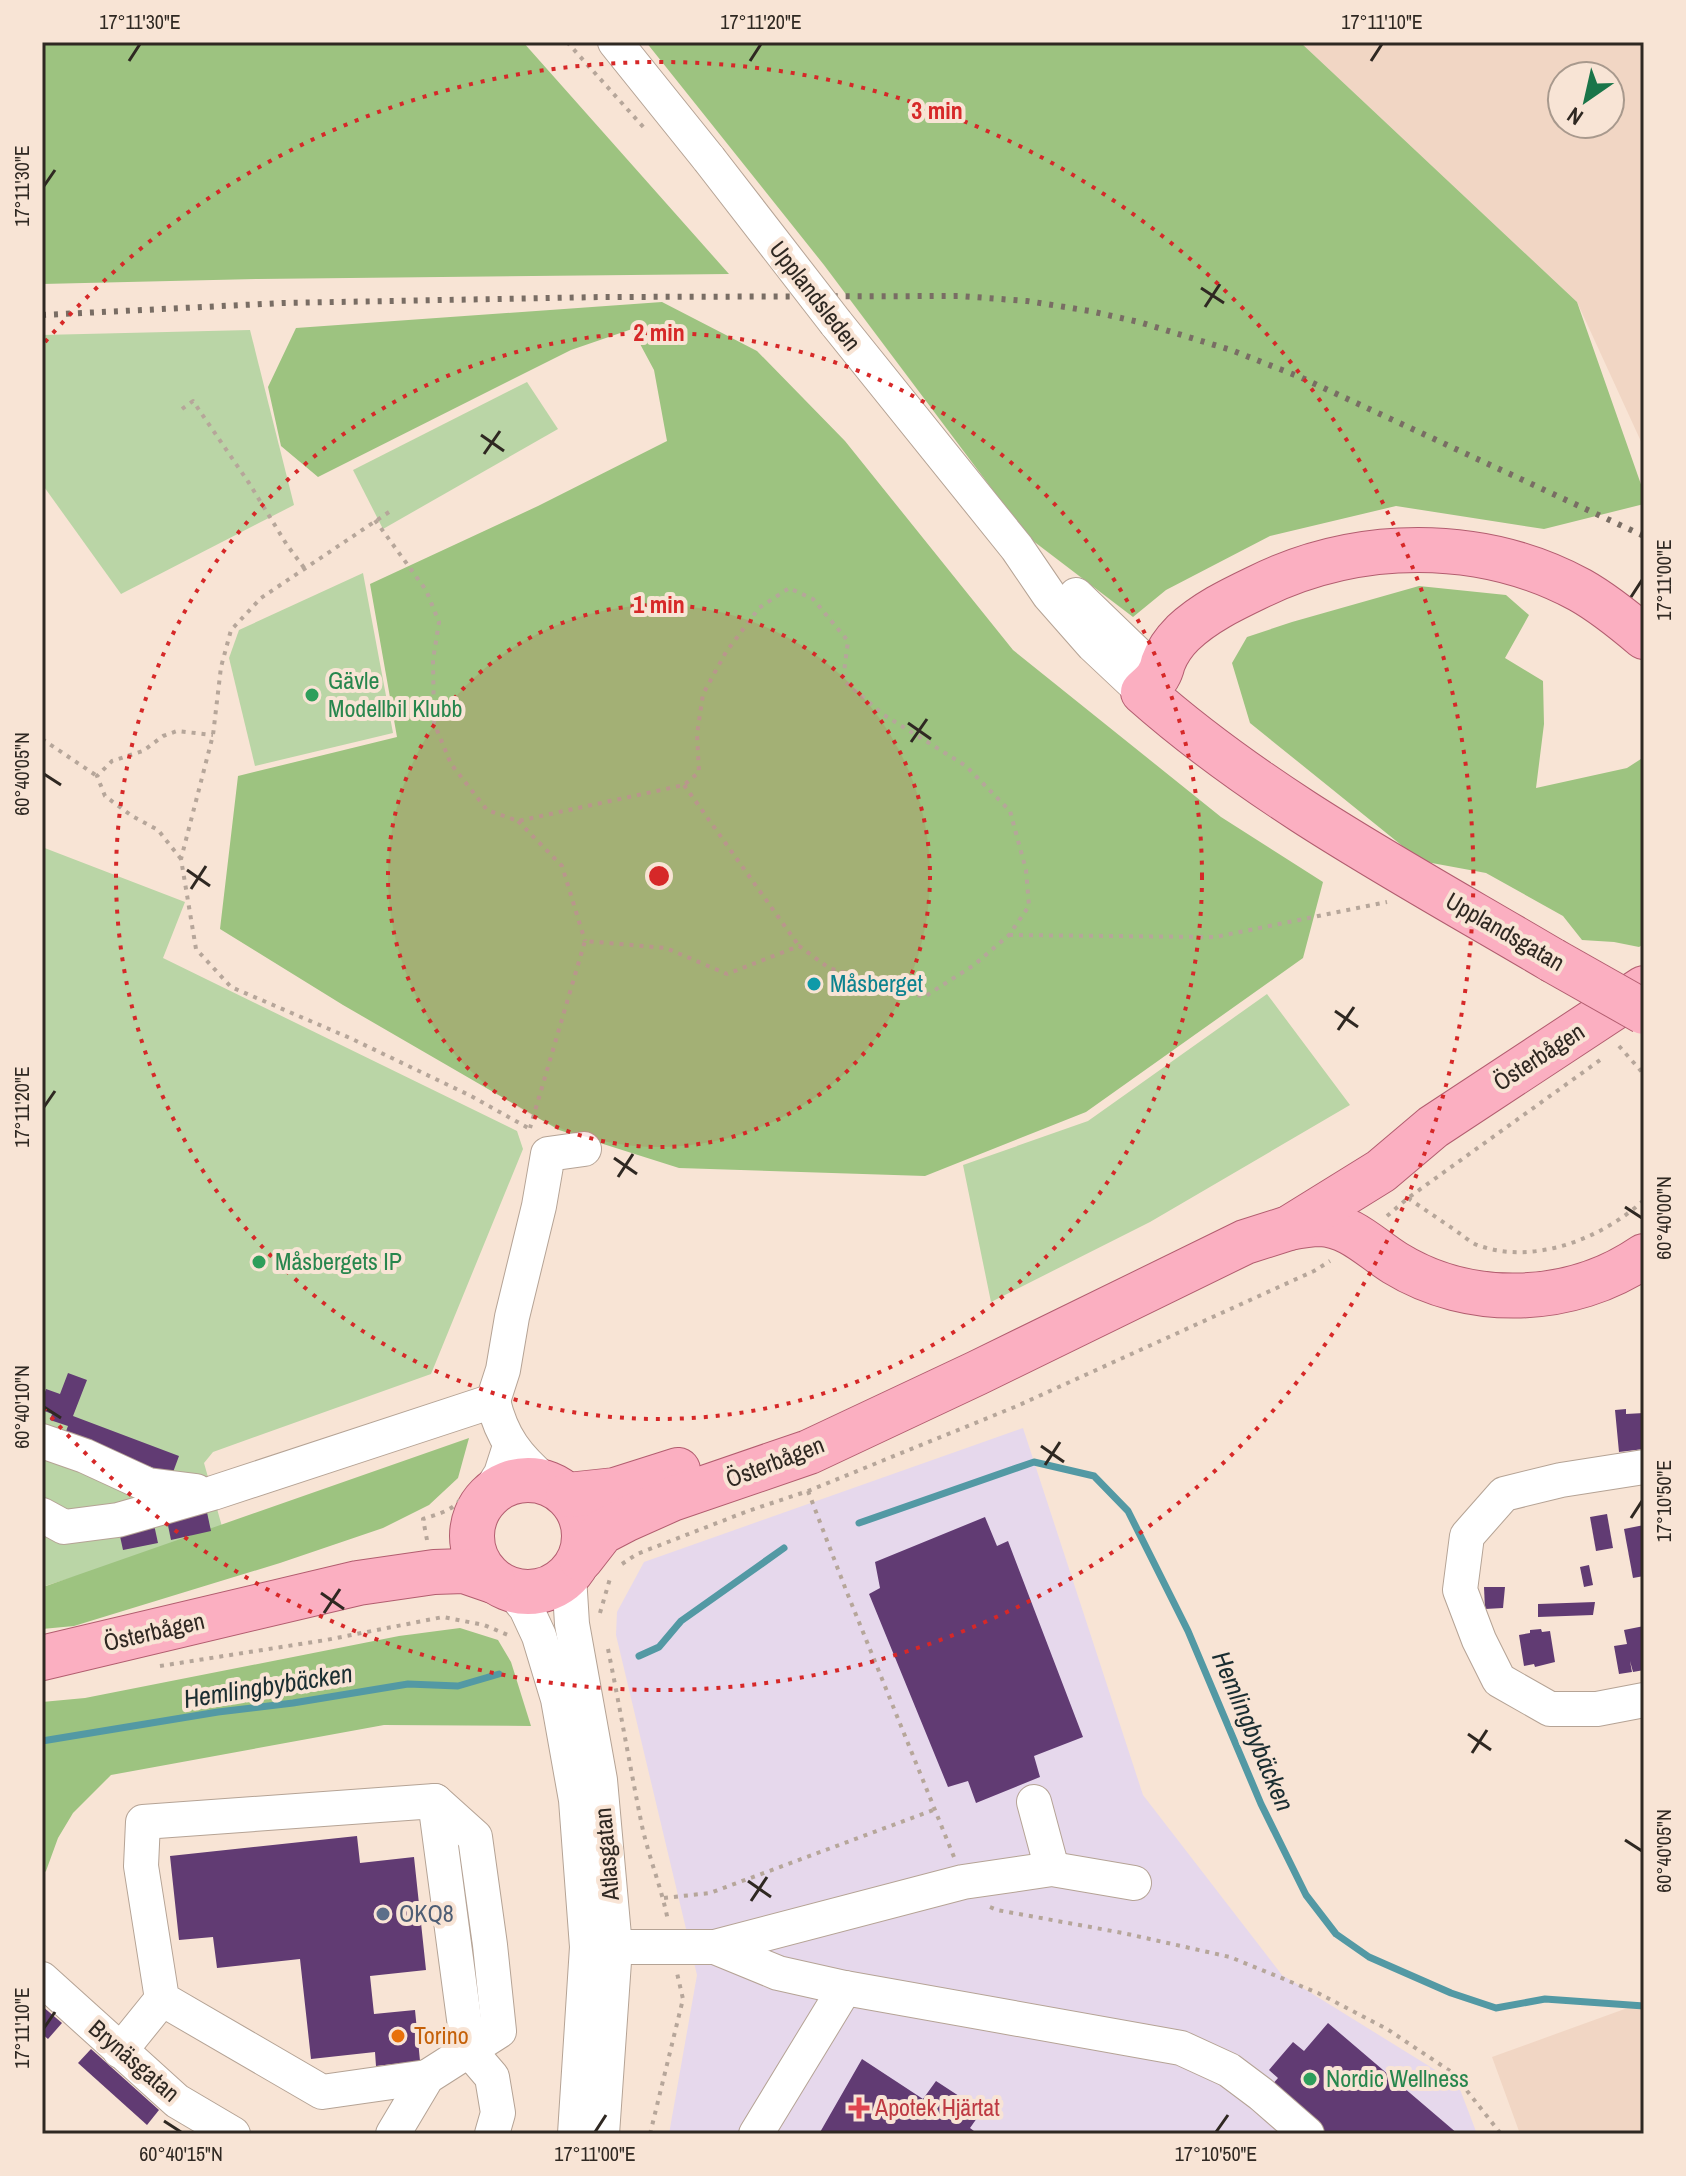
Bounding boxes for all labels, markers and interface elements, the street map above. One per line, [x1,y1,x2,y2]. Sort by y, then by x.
text: 17°11'30"E [99,8,181,35]
text: 17°11'20"E [720,8,802,35]
text: 17°11'10"E [1341,8,1423,35]
north arrow [1546,60,1626,140]
text: 3 min [911,94,963,126]
text: N [1561,101,1589,133]
text: 17°11'30"E [8,145,35,227]
street label: Upplandsleden [763,234,869,357]
text: 2 min [633,316,685,348]
text: 17°11'00"E [1650,539,1677,621]
text: 1 min [633,588,685,620]
place label: Gävle Modellbil Klubb [328,664,463,724]
marker: Gävle Modellbil Klubb [303,686,321,704]
text: 60°40'05"N [8,732,35,816]
centre of rings [645,862,673,890]
street label: Upplandsgatan [1440,884,1571,978]
place label: Måsberget [830,967,924,999]
marker: Måsberget [805,975,823,993]
street label: Österbågen [1487,1015,1590,1098]
text: 17°11'20"E [8,1066,35,1148]
text: 60°40'00"N [1650,1176,1677,1260]
place label: Måsbergets IP [275,1245,402,1277]
marker: Måsbergets IP [250,1253,268,1271]
text: 60°40'10"N [8,1365,35,1449]
street label: Österbågen [721,1428,828,1494]
text: 17°10'50"E [1650,1460,1677,1542]
street label: Österbågen [100,1604,207,1658]
water label: Hemlingbybäcken [1204,1645,1303,1816]
water label: Hemlingbybäcken [181,1655,355,1716]
street label: Atlasgatan [586,1806,626,1903]
text: 60°40'05"N [1650,1809,1677,1893]
place label: OKQ8 [399,1897,454,1929]
marker: OKQ8 [374,1905,392,1923]
text: 17°11'10"E [8,1987,35,2069]
street label: Brynäsgatan [82,2012,187,2109]
place label: Torino [414,2019,469,2051]
marker: Torino [389,2027,407,2045]
place label: Nordic Wellness [1326,2062,1469,2094]
marker: Nordic Wellness [1301,2070,1319,2088]
place label: Apotek Hjärtat [874,2091,1000,2123]
marker: Apotek Hjärtat [850,2099,868,2117]
text: 60°40'15"N [139,2140,223,2167]
text: 17°11'00"E [554,2140,636,2167]
text: 17°10'50"E [1175,2140,1257,2167]

